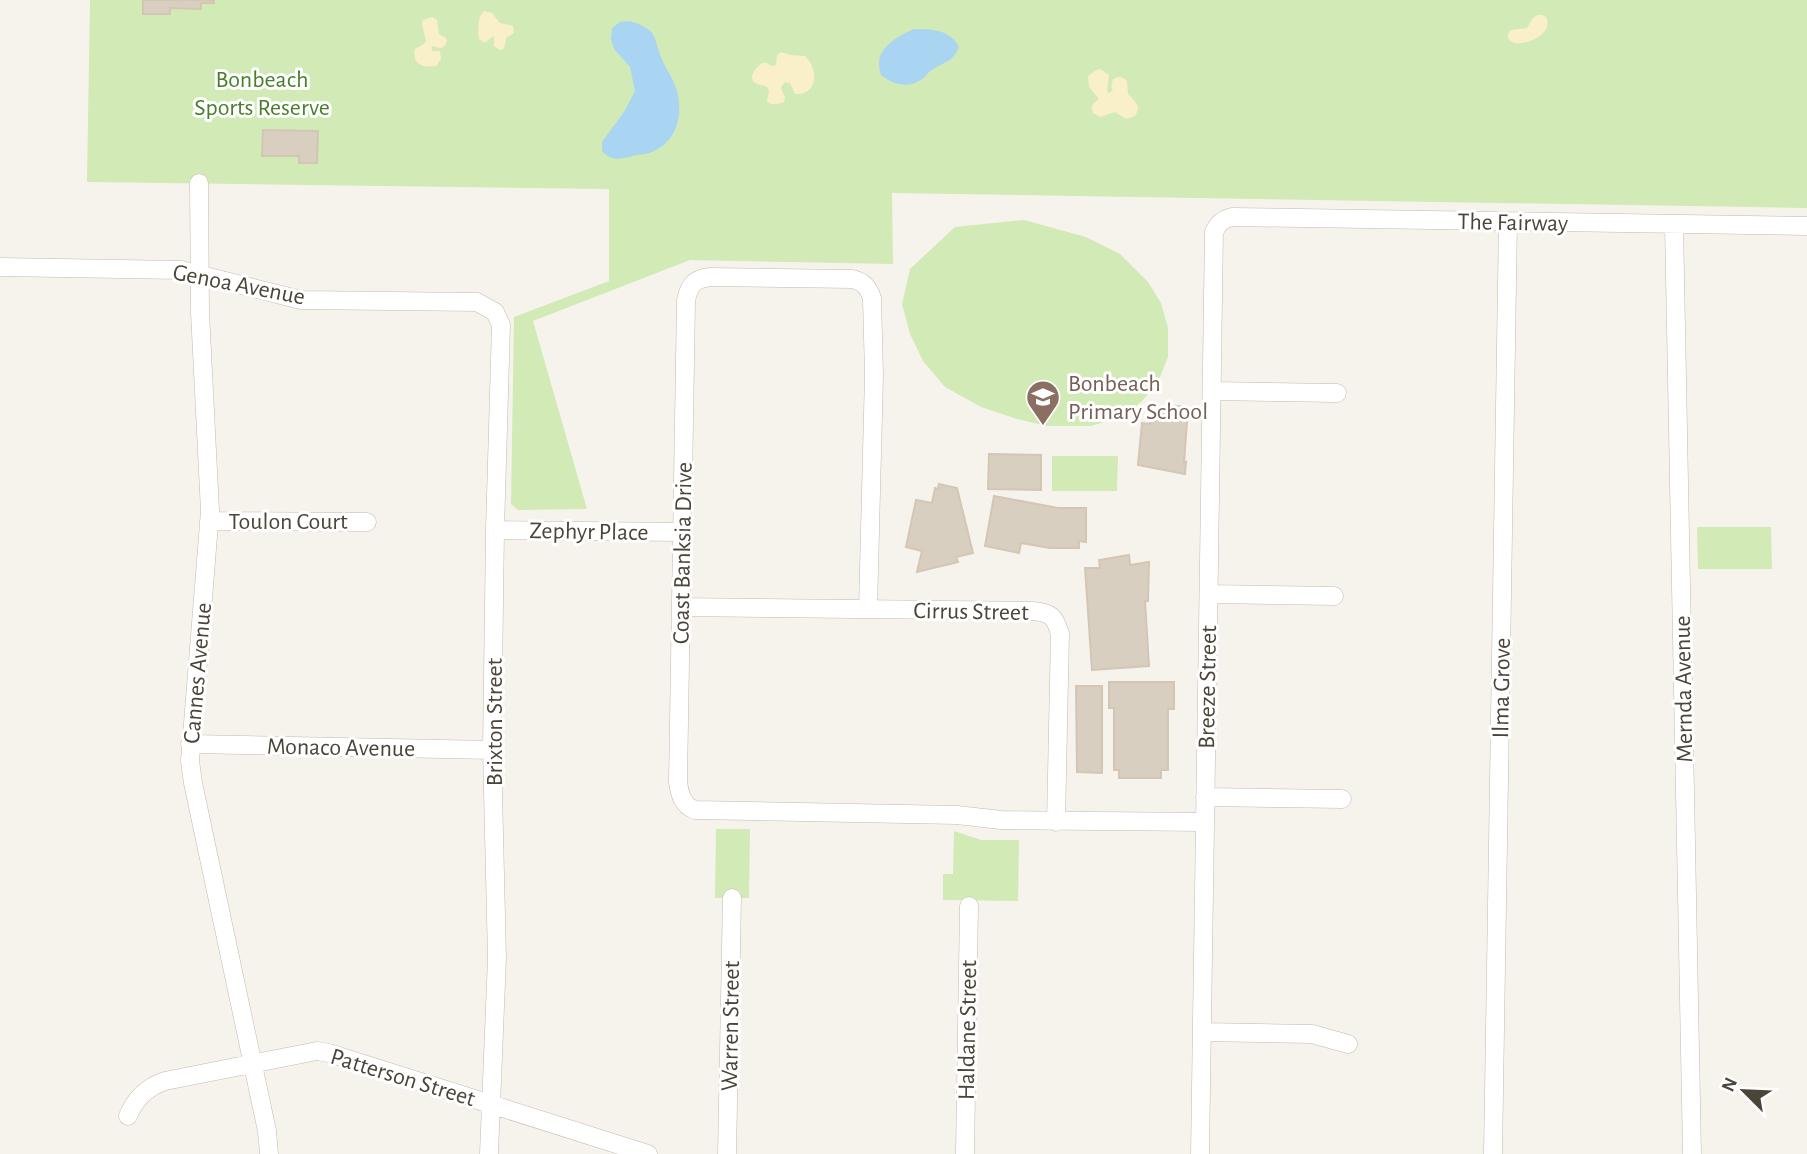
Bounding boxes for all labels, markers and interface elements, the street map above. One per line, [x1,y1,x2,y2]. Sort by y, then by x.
park label: Bonbeach Sports Reserve [194,68,330,120]
street label: The Fairway [1458,210,1568,236]
street label: Genoa Avenue [171,260,307,310]
place label: Bonbeach Primary School [1068,372,1208,424]
school or university icon: Bonbeach Primary School [1024,378,1062,427]
street label: Coast Banksia Drive [669,462,697,644]
street label: Toulon Court [228,510,348,534]
street label: Zephyr Place [529,519,649,545]
street label: Cirrus Street [913,599,1029,625]
street label: Cannes Avenue [180,601,216,745]
street label: Mernda Avenue [1671,615,1697,763]
street label: Breeze Street [1195,625,1221,749]
street label: Ilma Grove [1489,638,1515,738]
street label: Brixton Street [483,657,507,786]
street label: Monaco Avenue [267,735,415,761]
street label: Haldane Street [955,959,981,1100]
street label: Warren Street [718,960,744,1091]
street label: Patterson Street [327,1045,478,1111]
north arrow [1709,1056,1779,1126]
text: N [1718,1075,1741,1095]

